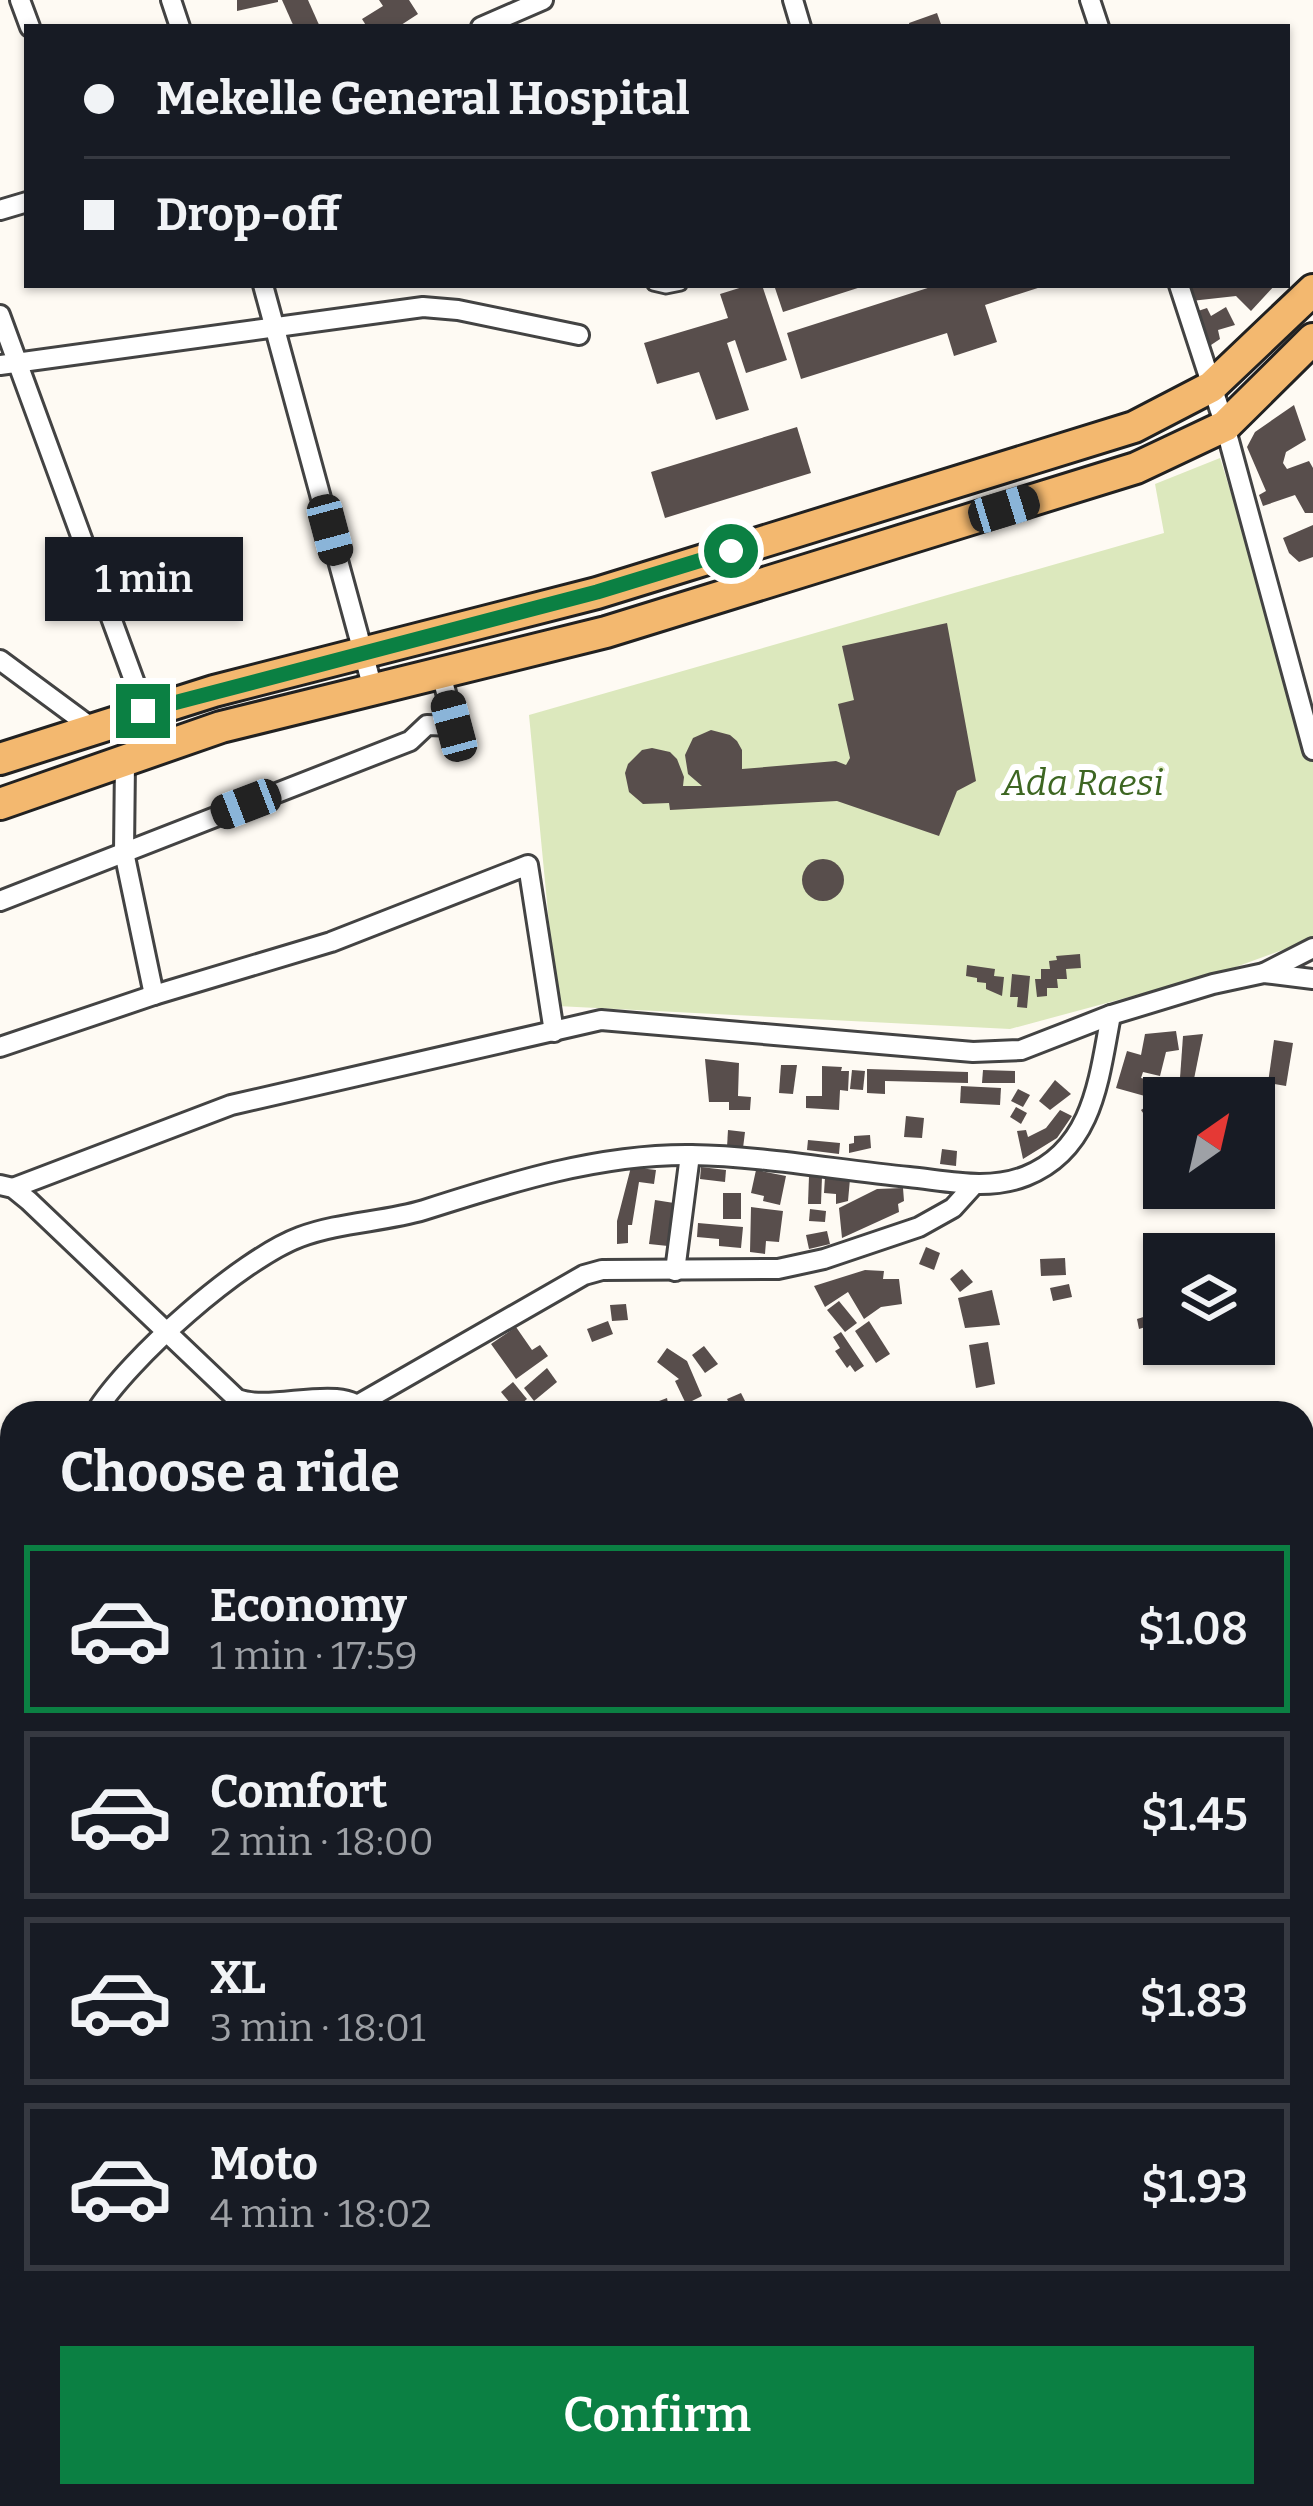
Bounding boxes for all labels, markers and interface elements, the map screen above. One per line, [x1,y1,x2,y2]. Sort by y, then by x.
text: Mekelle General Hospital [156,72,690,126]
text: Drop-off [156,188,340,242]
car [964,481,1044,537]
car [303,491,357,569]
route start [704,524,758,578]
callout: 1 min [44,537,242,621]
text: 1 min [95,556,193,602]
route end [116,684,170,738]
car [427,687,481,765]
park label: Ada Raesi [1000,761,1164,805]
car [206,774,286,834]
north arrow [1143,1077,1275,1209]
map controls [1143,1077,1275,1365]
button: layers [1143,1233,1275,1365]
text: Choose a ride [60,1441,400,1505]
icon: car [66,1575,174,1683]
text: Economy [210,1579,407,1633]
text: $1.08 [1138,1602,1248,1656]
text: 1 min · 17:59 [210,1633,418,1679]
icon: car [66,1761,174,1869]
text: Comfort [210,1765,388,1819]
text: $1.45 [1141,1788,1248,1842]
text: 2 min · 18:00 [210,1819,434,1865]
icon: car [66,1947,174,2055]
text: XL [210,1951,266,2005]
text: $1.83 [1139,1974,1248,2028]
text: 3 min · 18:01 [210,2005,426,2051]
icon: car [66,2133,174,2241]
text: Moto [210,2137,318,2191]
text: $1.93 [1141,2160,1248,2214]
text: 4 min · 18:02 [210,2191,432,2237]
button: Confirm [60,2346,1254,2484]

